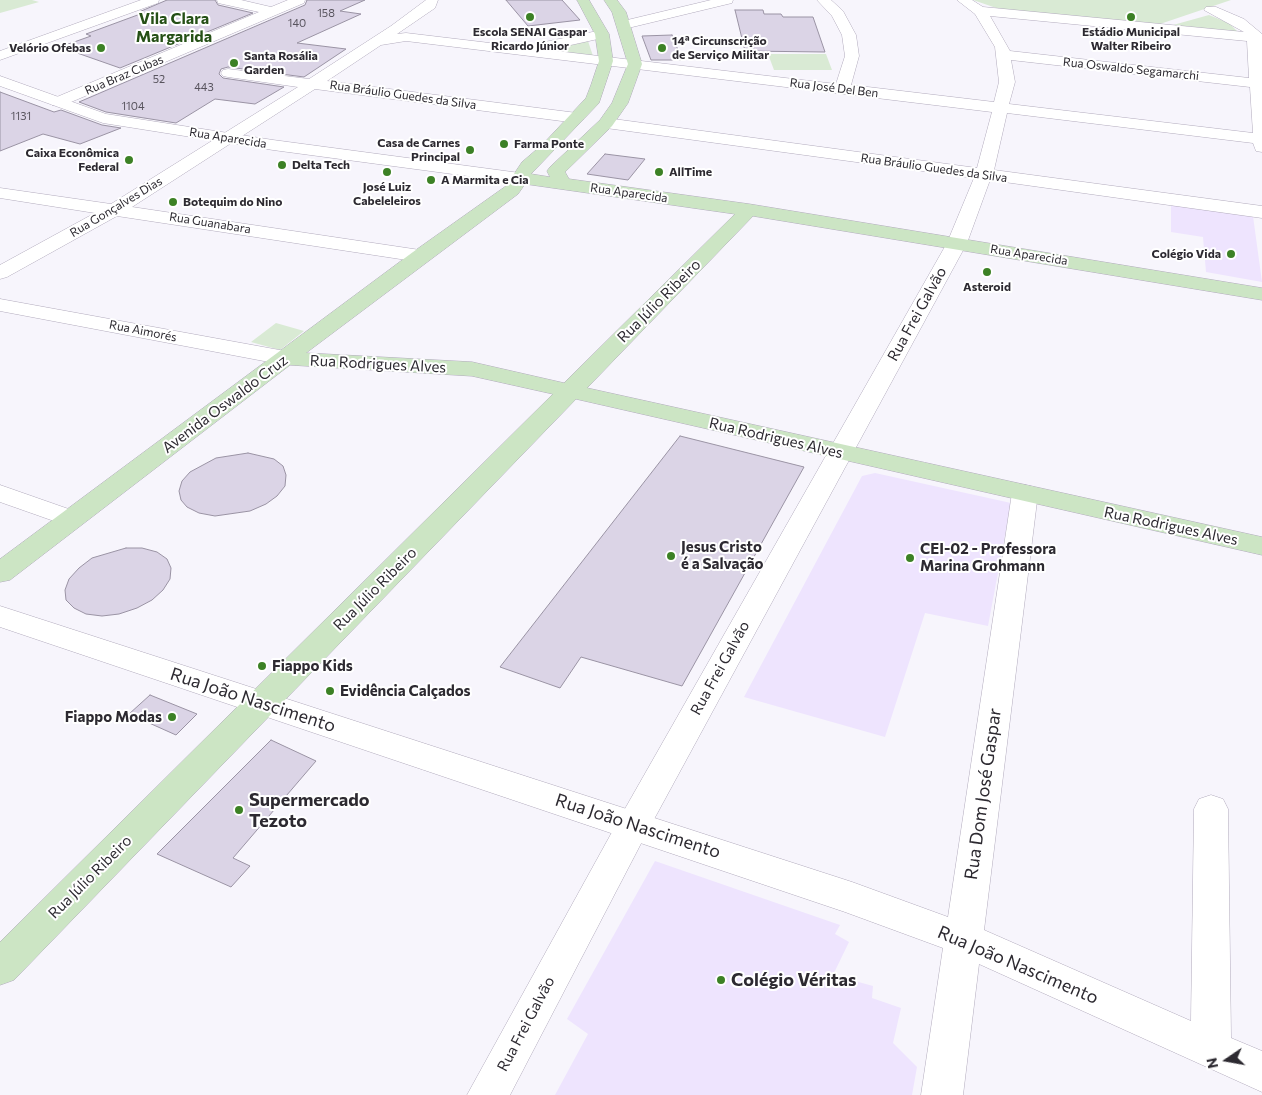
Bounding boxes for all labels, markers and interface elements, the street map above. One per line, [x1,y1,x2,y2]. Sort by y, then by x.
house number: 158 [317,6,335,20]
district label: Vila Clara Margarida [136,9,212,47]
marker: Escola SENAI Gaspar Ricardo Júnior [524,11,536,23]
marker: Estádio Municipal Walter Ribeiro [1125,11,1137,23]
house number: 140 [288,16,306,30]
place label: Escola SENAI Gaspar Ricardo Júnior [473,25,587,53]
place label: Estádio Municipal Walter Ribeiro [1082,25,1180,53]
place label: 14ª Circunscrição de Serviço Militar [672,34,769,62]
place label: Velório Ofebas [9,41,91,55]
marker: Velório Ofebas [95,42,107,54]
marker: 14ª Circunscrição de Serviço Militar [656,42,668,54]
place label: Santa Rosália Garden [244,49,318,77]
street label: Rua Braz Cubas [83,52,165,98]
street label: Rua Oswaldo Segamarchi [1062,55,1200,83]
marker: Santa Rosália Garden [228,57,240,69]
house number: 52 [153,72,165,86]
street label: Rua José Del Ben [789,75,879,101]
street label: Rua Bráulio Guedes da Silva [329,78,477,112]
house number: 443 [194,80,214,94]
house number: 1104 [121,99,145,113]
house number: 1131 [11,109,31,123]
street label: Rua Aparecida [188,125,268,151]
place label: Casa de Carnes Principal [377,136,460,164]
place label: Farma Ponte [514,137,584,151]
marker: Farma Ponte [498,138,510,150]
marker: Casa de Carnes Principal [464,144,476,156]
place label: Caixa Econômica Federal [26,146,119,174]
street label: Rua Bráulio Guedes da Silva [860,151,1008,185]
marker: Caixa Econômica Federal [123,154,135,166]
place label: Delta Tech [292,158,350,172]
marker: Delta Tech [276,159,288,171]
place label: AllTime [669,165,712,179]
marker: José Luiz Cabeleleiros [381,166,393,178]
marker: AllTime [653,166,665,178]
place label: A Marmita e Cia [441,173,529,187]
street label: Rua Gonçalves Dias [67,174,165,240]
marker: A Marmita e Cia [425,174,437,186]
place label: José Luiz Cabeleleiros [353,180,421,208]
street label: Rua Aparecida [589,180,669,206]
place label: Botequim do Nino [183,195,282,209]
marker: Botequim do Nino [167,196,179,208]
street label: Rua Guanabara [168,209,252,237]
street label: Rua Aparecida [989,242,1069,268]
place label: Colégio Vida [1151,247,1221,261]
marker: Colégio Vida [1225,248,1237,260]
street label: Rua Júlio Ribeiro [614,256,704,346]
street label: Rua Frei Galvão [884,264,950,364]
marker: Asteroid [981,266,993,278]
place label: Asteroid [963,280,1011,294]
street label: Rua Aimorés [108,317,178,345]
street label: Avenida Oswaldo Cruz [159,351,291,457]
street label: Rua Rodrigues Alves [309,351,447,377]
street label: Rua Rodrigues Alves [707,414,845,462]
street label: Rua Rodrigues Alves [1102,503,1240,549]
place label: Jesus Cristo é a Salvação [681,538,763,573]
place label: CEI-02 - Professora Marina Grohmann [920,540,1056,575]
street label: Rua Júlio Ribeiro [330,544,420,634]
marker: Jesus Cristo é a Salvação [665,550,677,562]
marker: CEI-02 - Professora Marina Grohmann [904,552,916,564]
street label: Rua Frei Galvão [687,618,753,718]
place label: Fiappo Kids [272,657,353,675]
marker: Fiappo Kids [256,660,268,672]
street label: Rua João Nascimento [168,663,338,737]
place label: Evidência Calçados [340,682,471,700]
marker: Evidência Calçados [324,685,336,697]
street label: Rua Dom José Gaspar [960,707,1006,881]
place label: Fiappo Modas [65,708,162,726]
marker: Fiappo Modas [166,711,178,723]
place label: Supermercado Tezoto [249,789,369,832]
street label: Rua João Nascimento [553,789,723,863]
marker: Supermercado Tezoto [233,804,245,816]
street label: Rua Júlio Ribeiro [45,832,135,922]
street label: Rua João Nascimento [934,921,1102,1009]
place label: Colégio Véritas [731,969,856,991]
street label: Rua Frei Galvão [493,974,559,1074]
marker: Colégio Véritas [715,974,727,986]
north arrow [1202,1035,1252,1085]
text: N [1202,1056,1221,1070]

